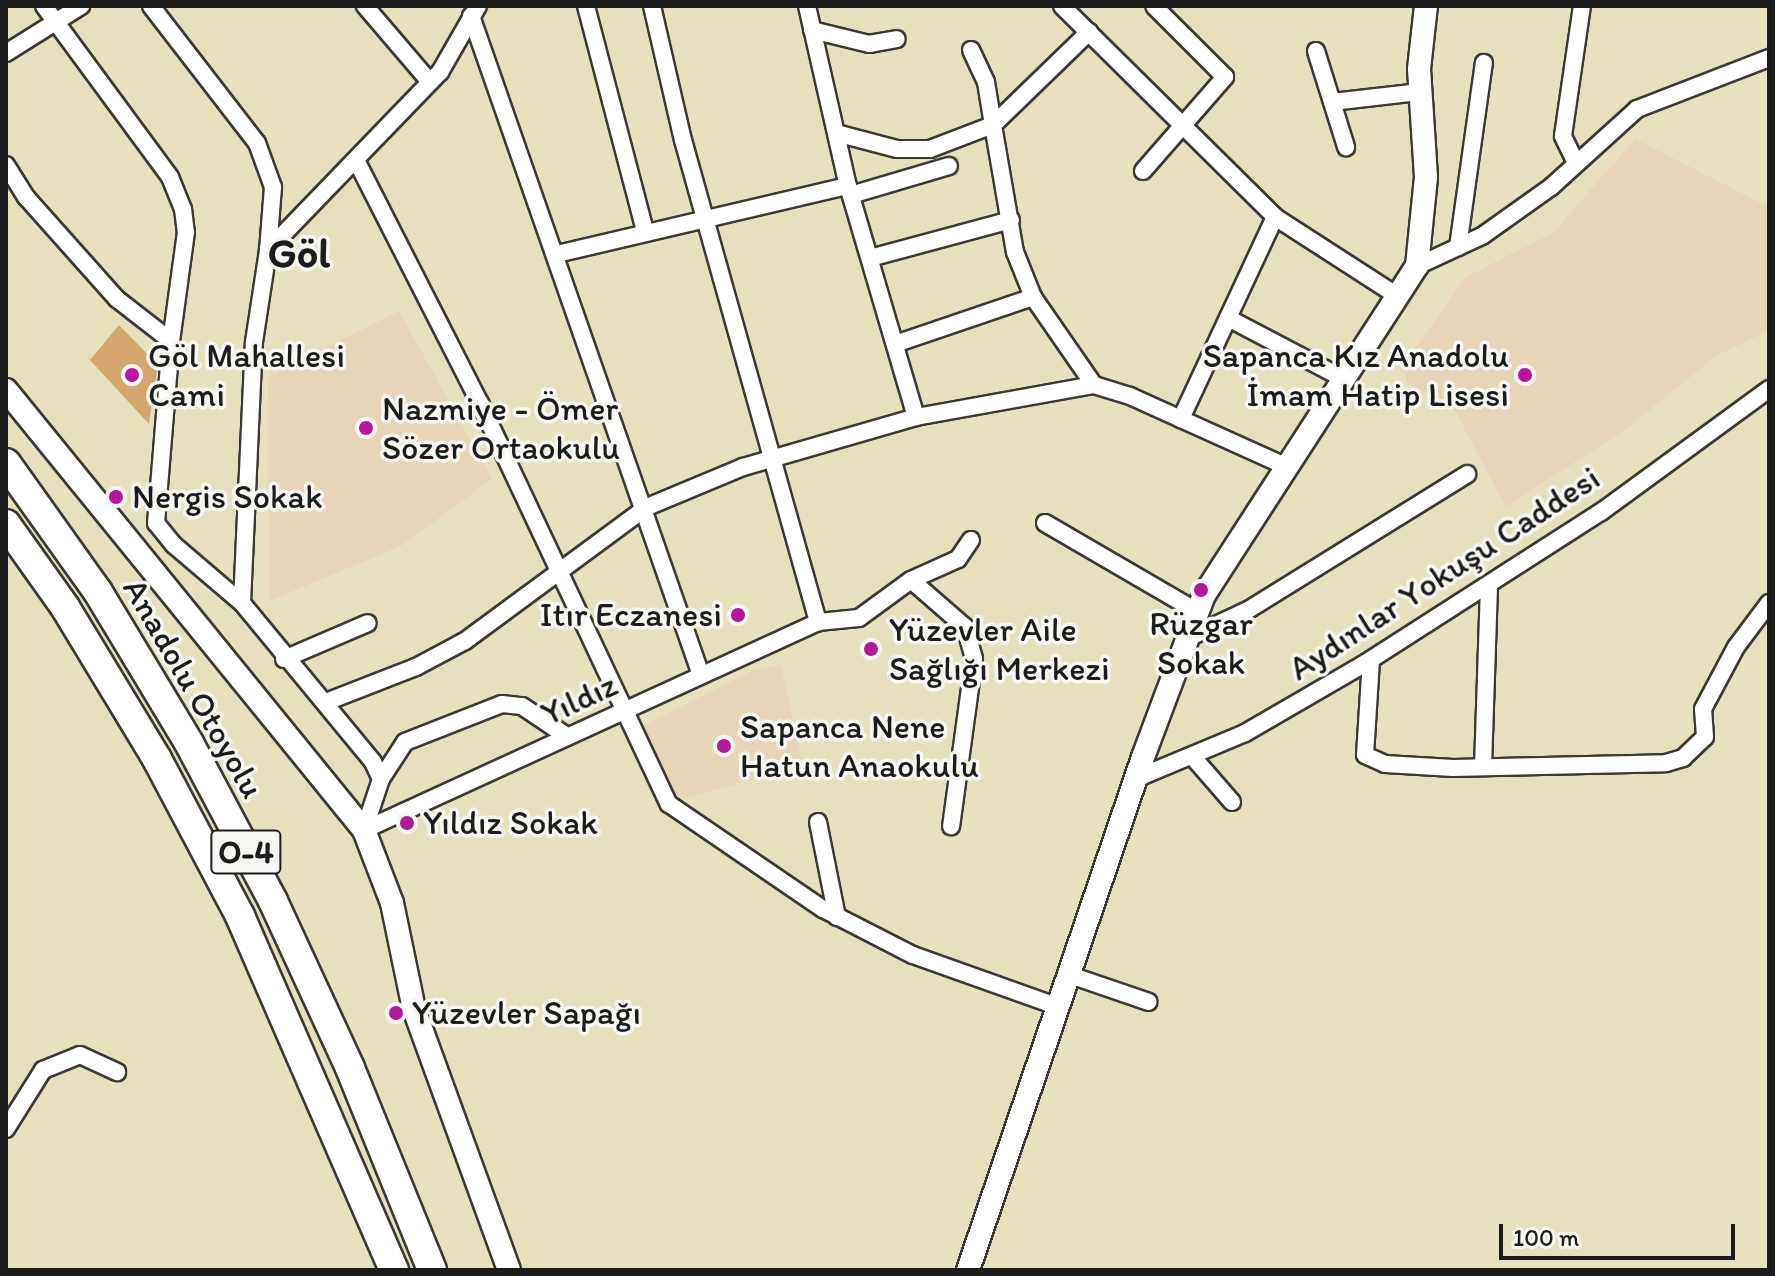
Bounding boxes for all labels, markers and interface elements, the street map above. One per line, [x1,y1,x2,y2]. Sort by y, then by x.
district label: Göl [268,228,330,278]
place label: Göl Mahallesi Cami [148,335,345,414]
place label: Sapanca Kız Anadolu İmam Hatip Lisesi [1202,335,1509,414]
marker: Göl Mahallesi Cami [123,366,141,384]
marker: Sapanca Kız Anadolu İmam Hatip Lisesi [1516,366,1534,384]
place label: Nazmiye - Ömer Sözer Ortaokulu [382,388,621,468]
marker: Nazmiye - Ömer Sözer Ortaokulu [357,419,375,437]
street label: Aydınlar Yokuşu Caddesi [1282,458,1606,688]
place label: Nergis Sokak [132,477,322,517]
marker: Nergis Sokak [107,488,125,506]
street label: Anadolu Otoyolu [115,571,273,805]
marker: Rüzgar Sokak [1192,581,1210,599]
place label: Itır Eczanesi [540,595,722,635]
place label: Rüzgar Sokak [1149,603,1253,682]
marker: Itır Eczanesi [729,606,747,624]
place label: Yüzevler Aile Sağlığı Merkezi [889,609,1110,688]
marker: Yüzevler Aile Sağlığı Merkezi [860,638,882,660]
street label: Yıldız [535,664,623,734]
place label: Sapanca Nene Hatun Anaokulu [740,706,979,786]
marker: Sapanca Nene Hatun Anaokulu [715,737,733,755]
place label: Yıldız Sokak [423,803,598,843]
marker: Yıldız Sokak [398,814,416,832]
road number: O-4 [210,824,282,880]
place label: Yüzevler Sapağı [412,993,641,1033]
marker: Yüzevler Sapağı [387,1004,405,1022]
scale bar [1503,1208,1739,1258]
text: 100 m [1513,1223,1579,1252]

